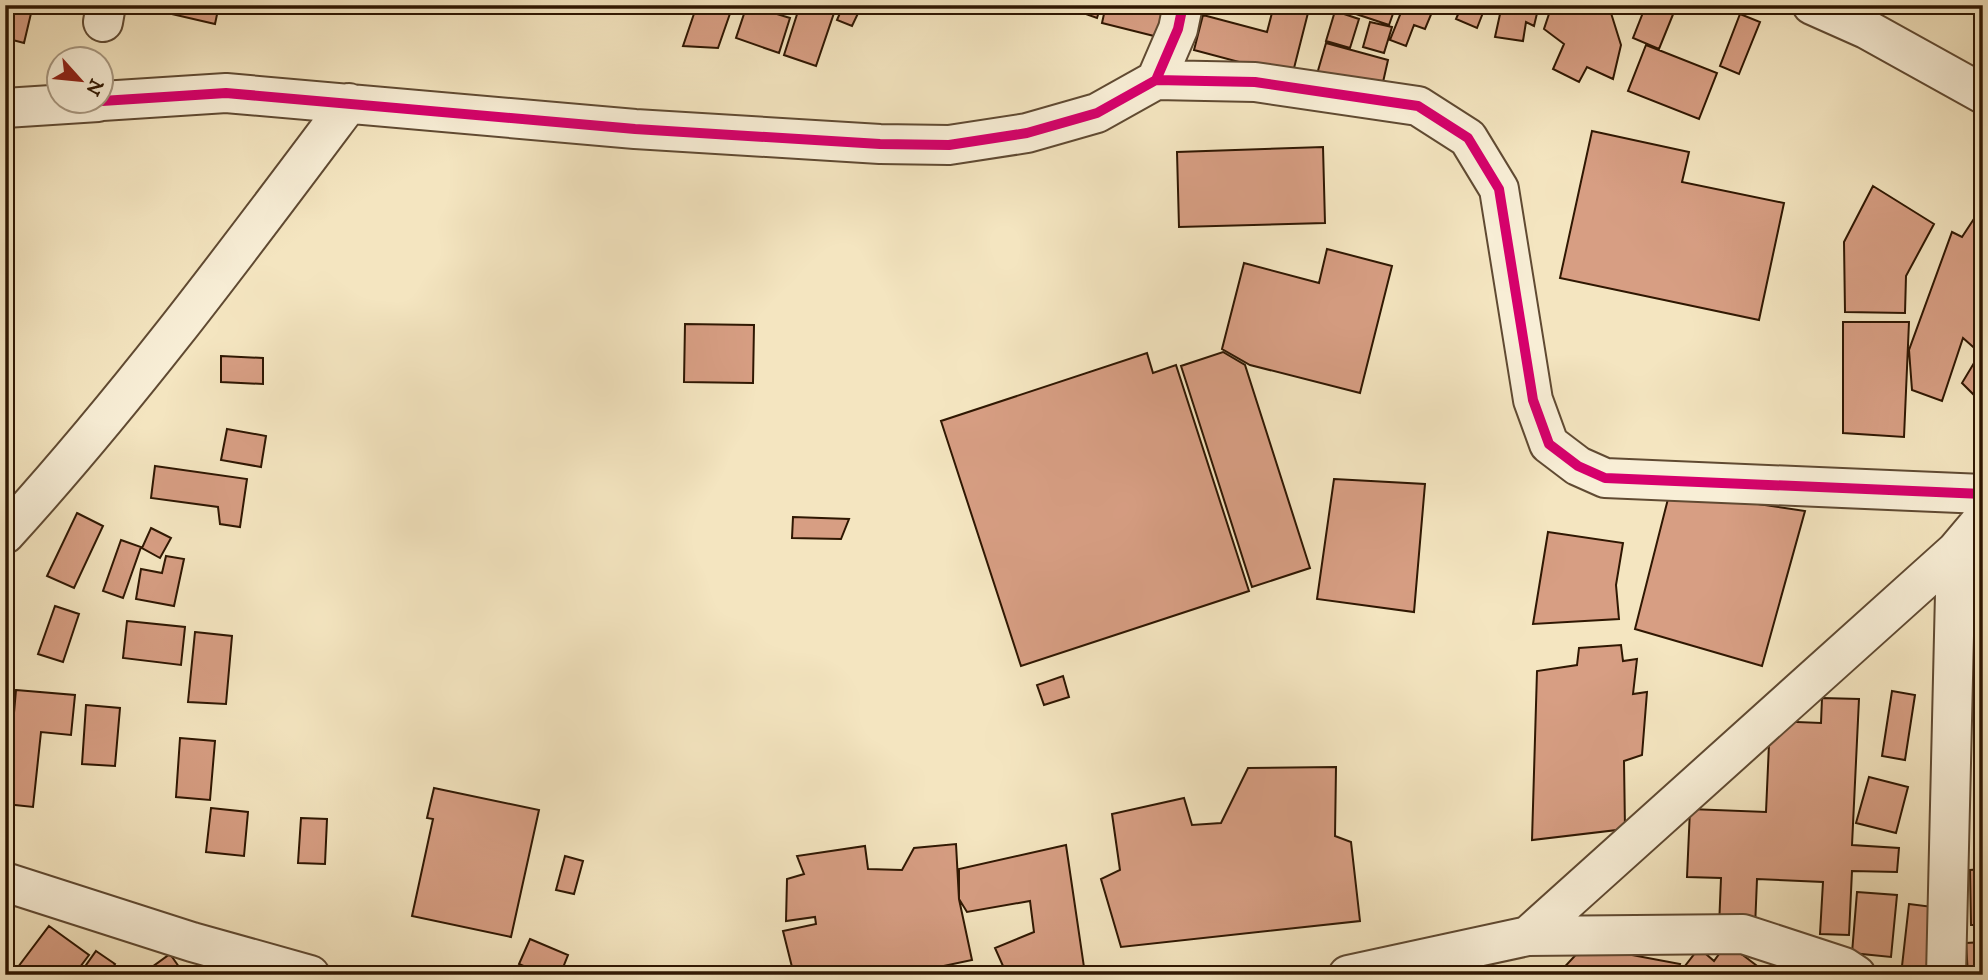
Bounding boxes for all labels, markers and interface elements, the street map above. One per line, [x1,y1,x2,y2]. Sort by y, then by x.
north arrow [46,46,116,116]
text: N [80,75,108,100]

